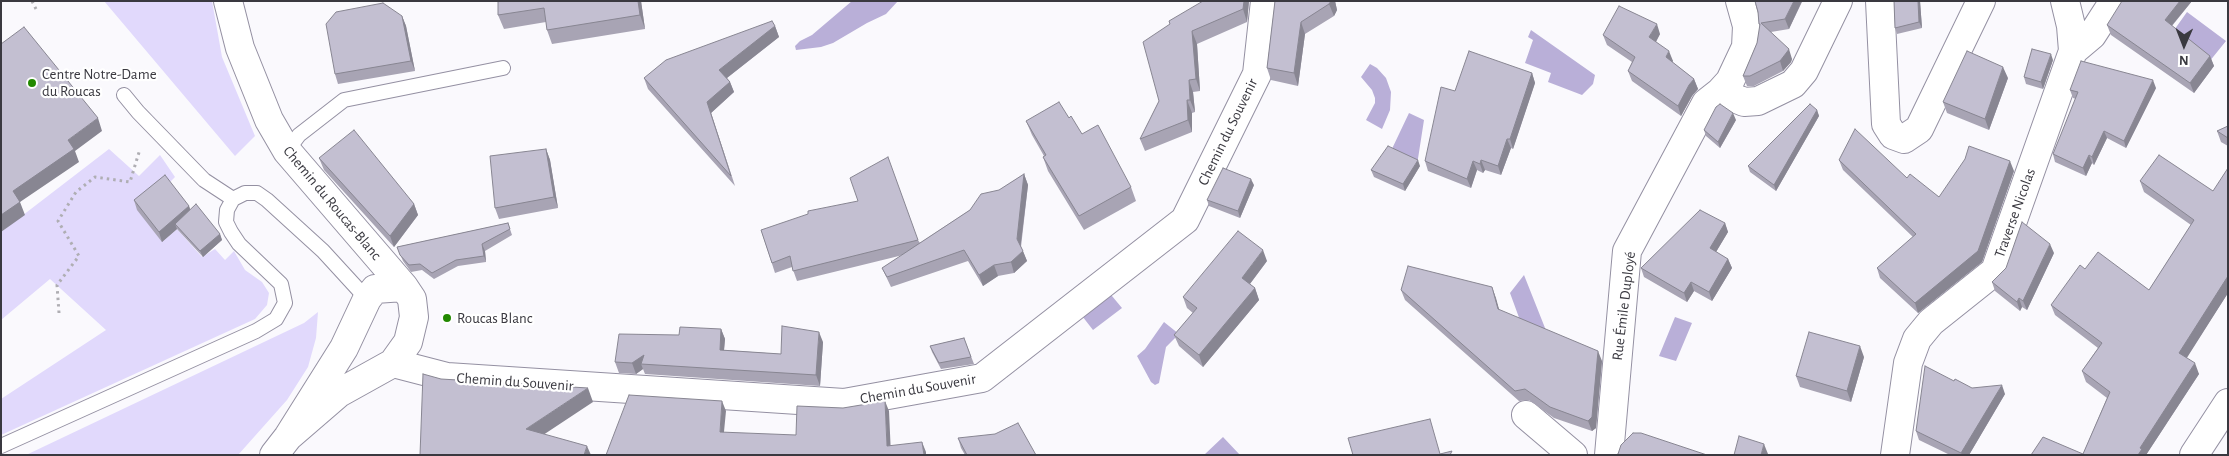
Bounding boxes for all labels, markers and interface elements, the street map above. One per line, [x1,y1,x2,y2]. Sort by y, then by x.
north arrow [2159,20,2209,70]
text: N [2179,53,2189,67]
place label: Centre Notre-Dame du Roucas [42,65,157,100]
street label: Chemin du Souvenir [1194,75,1262,189]
marker: Centre Notre-Dame du Roucas [26,77,38,89]
street label: Chemin du Roucas-Blanc [279,142,385,264]
street label: Traverse Nicolas [1990,166,2040,260]
street label: Rue Émile Duployé [1608,250,1640,362]
place label: Roucas Blanc [457,309,532,327]
marker: Roucas Blanc [441,312,453,324]
street label: Chemin du Souvenir [456,369,574,395]
street label: Chemin du Souvenir [859,370,977,408]

